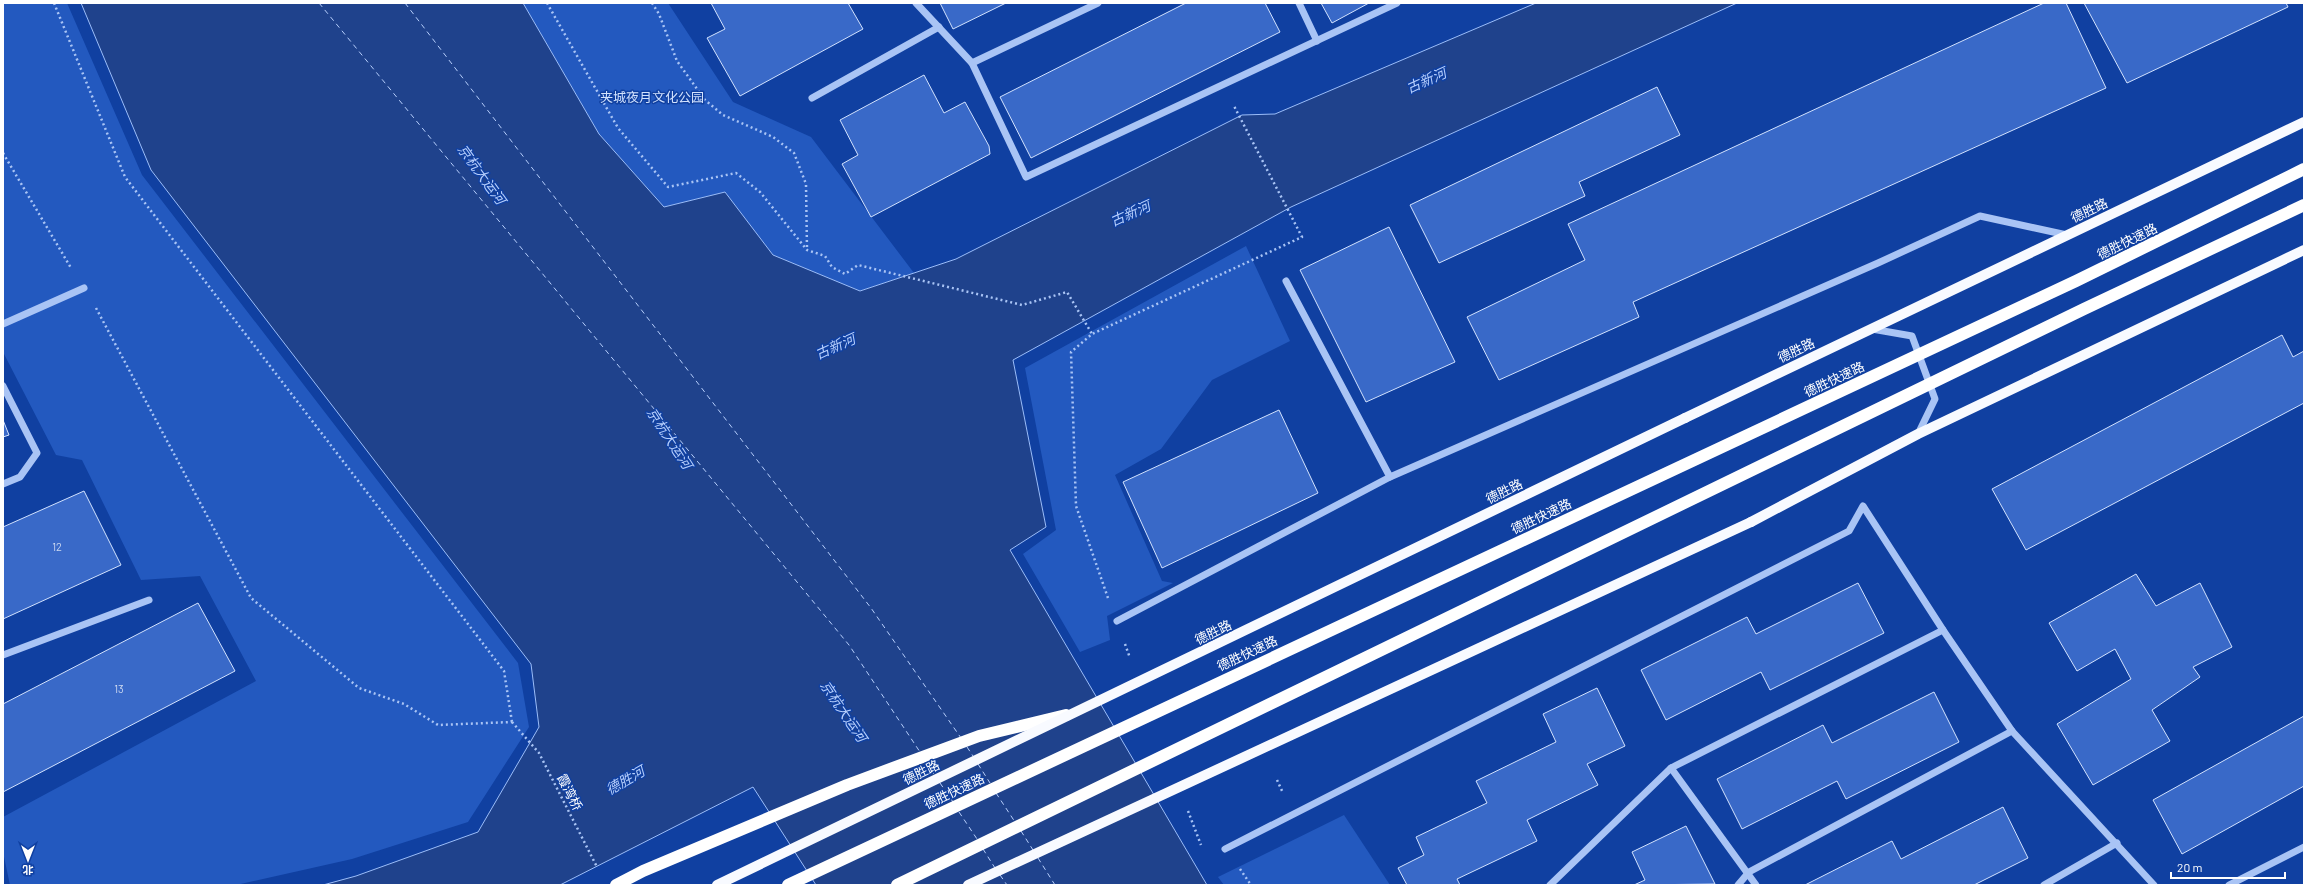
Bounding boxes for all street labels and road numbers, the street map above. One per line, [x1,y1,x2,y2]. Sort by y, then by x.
street label: 德胜路 [2068,195,2110,225]
street label: 德胜快速路 [2094,220,2160,262]
street label: 德胜路 [1775,335,1817,365]
street label: 德胜快速路 [1801,358,1867,400]
street label: 德胜路 [1483,475,1525,507]
street label: 德胜快速路 [1508,495,1574,537]
street label: 德胜路 [1192,616,1234,648]
street label: 德胜快速路 [1214,632,1280,674]
street label: 德胜路 [900,756,942,788]
street label: 德胜快速路 [921,770,987,812]
street label: 霞湾桥 [554,771,586,813]

